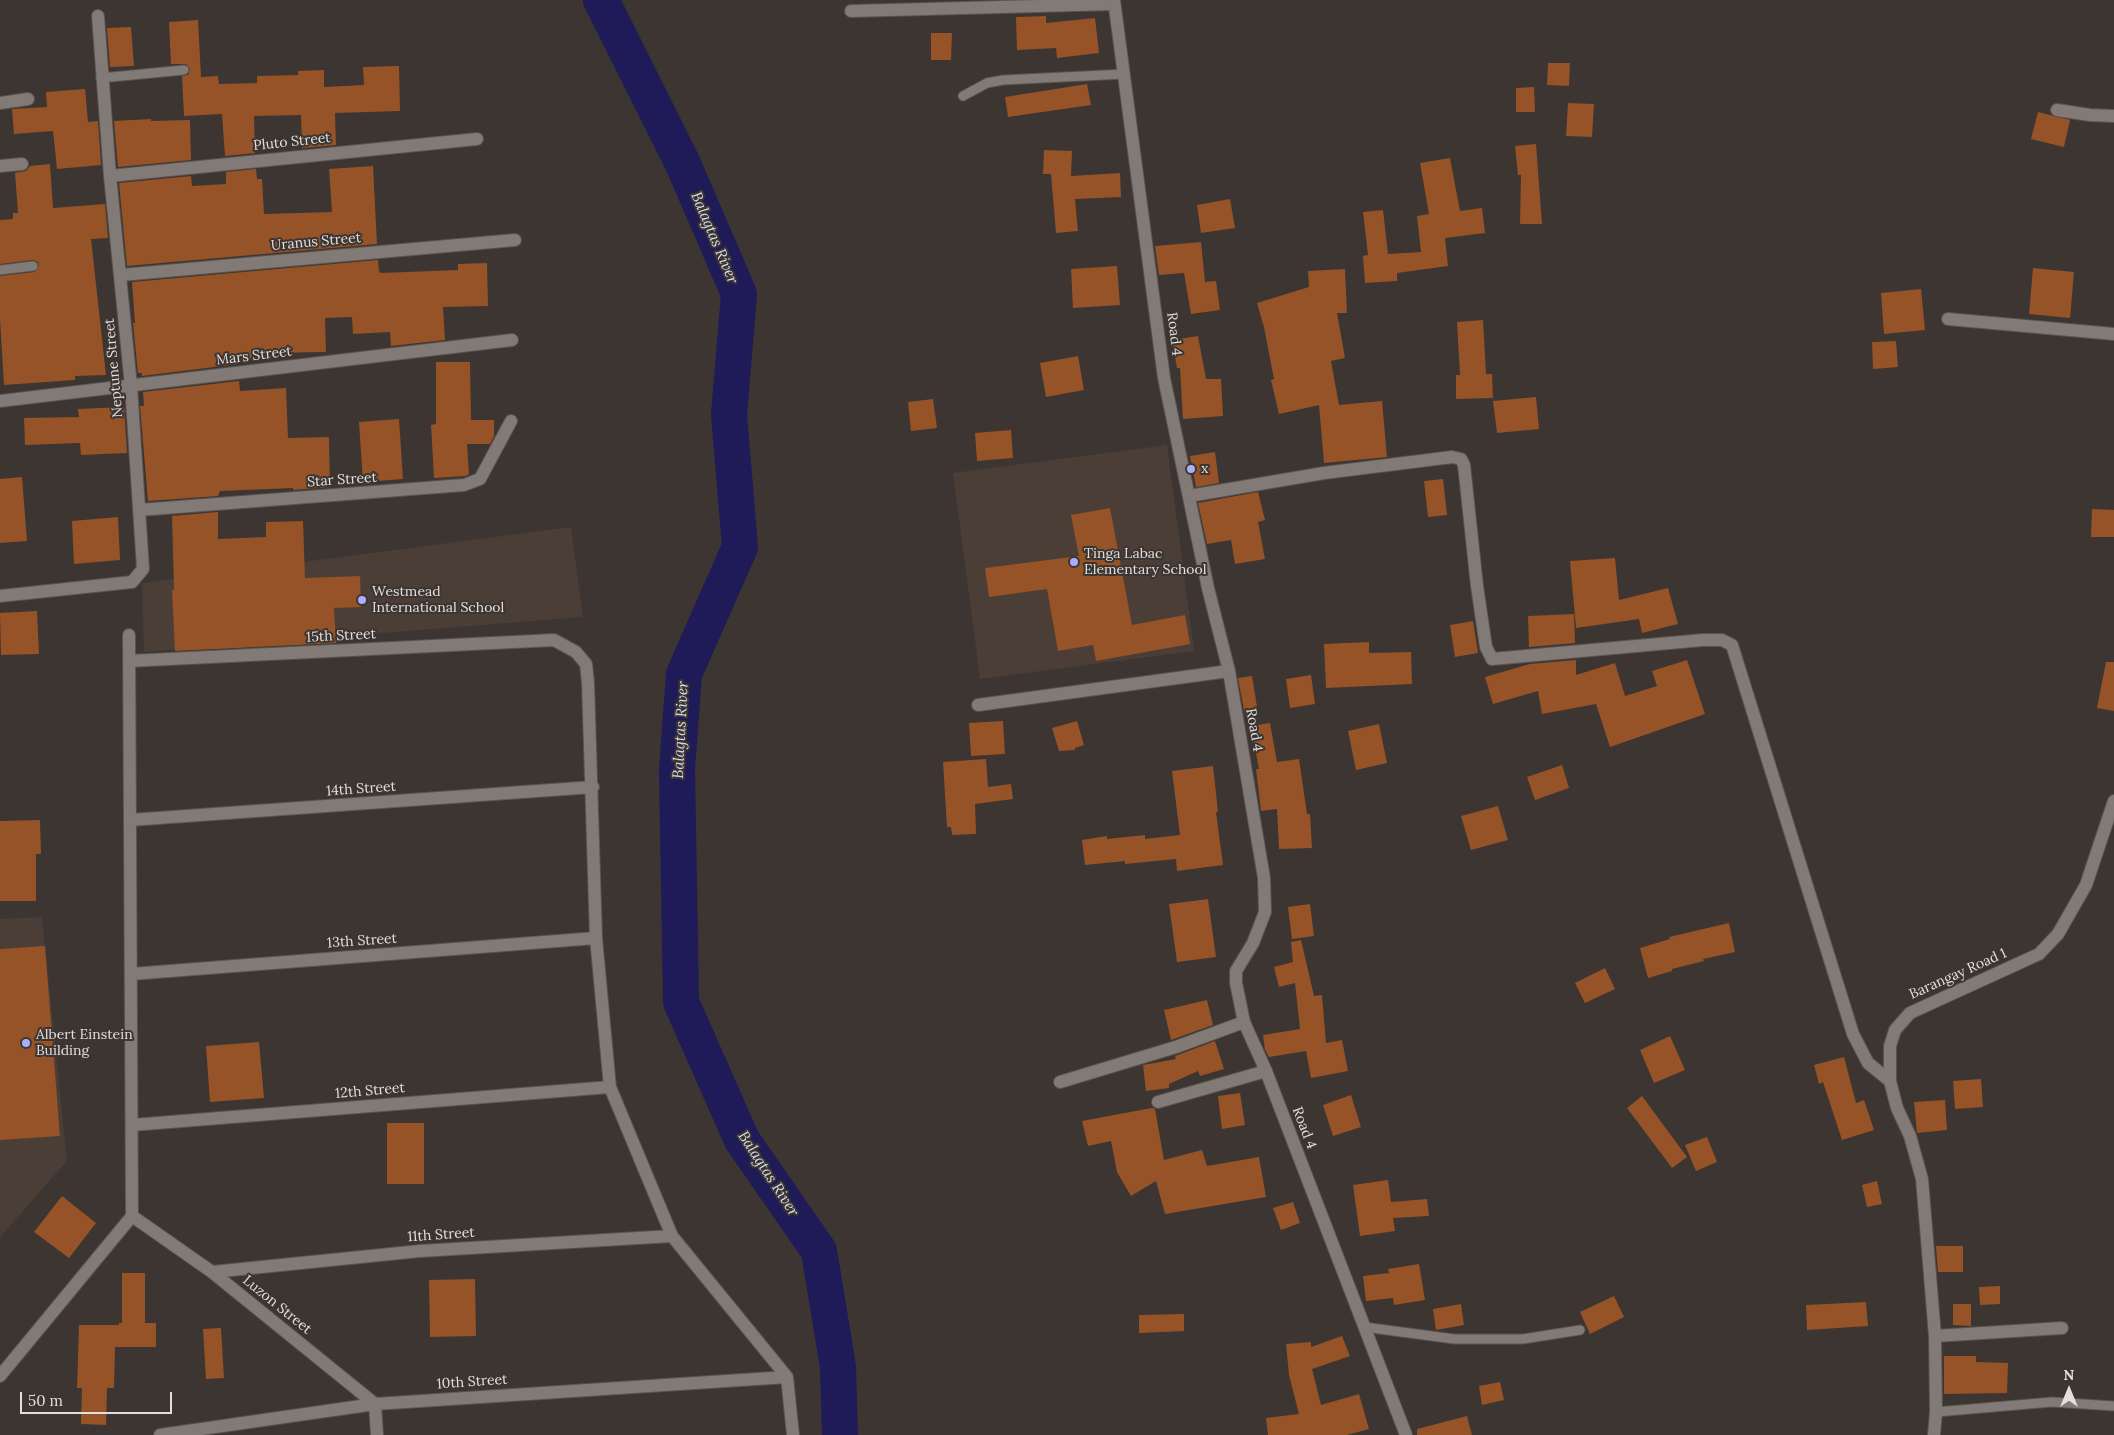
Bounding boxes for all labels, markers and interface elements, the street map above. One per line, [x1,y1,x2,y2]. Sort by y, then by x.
street label: Pluto Street [253,130,331,154]
water label: Balagtas River [687,189,741,287]
street label: Uranus Street [270,230,362,254]
street label: Road 4 [1163,311,1185,357]
street label: Neptune Street [101,318,127,418]
street label: Mars Street [215,343,293,369]
place label: x [1201,461,1208,477]
marker: x [1185,463,1197,475]
street label: Star Street [307,469,377,491]
place label: Tinga Labac Elementary School [1084,546,1207,578]
marker: Tinga Labac Elementary School [1068,556,1080,568]
place label: Westmead International School [372,584,504,616]
marker: Westmead International School [356,594,368,606]
street label: 15th Street [306,626,376,646]
water label: Balagtas River [669,681,693,779]
street label: Road 4 [1242,707,1266,753]
street label: 14th Street [326,778,396,800]
street label: 13th Street [326,930,398,952]
street label: Barangay Road 1 [1907,945,2009,1003]
place label: Albert Einstein Building [36,1027,133,1060]
marker: Albert Einstein Building [20,1037,32,1049]
street label: 12th Street [335,1080,405,1102]
street label: Road 4 [1288,1105,1320,1151]
water label: Balagtas River [734,1128,802,1220]
street label: 11th Street [407,1224,475,1246]
street label: Luzon Street [239,1272,315,1338]
north arrow [2044,1365,2094,1415]
text: N [2064,1366,2074,1384]
street label: 10th Street [436,1371,508,1393]
scale bar [22,1382,175,1414]
text: 50 m [28,1391,63,1410]

